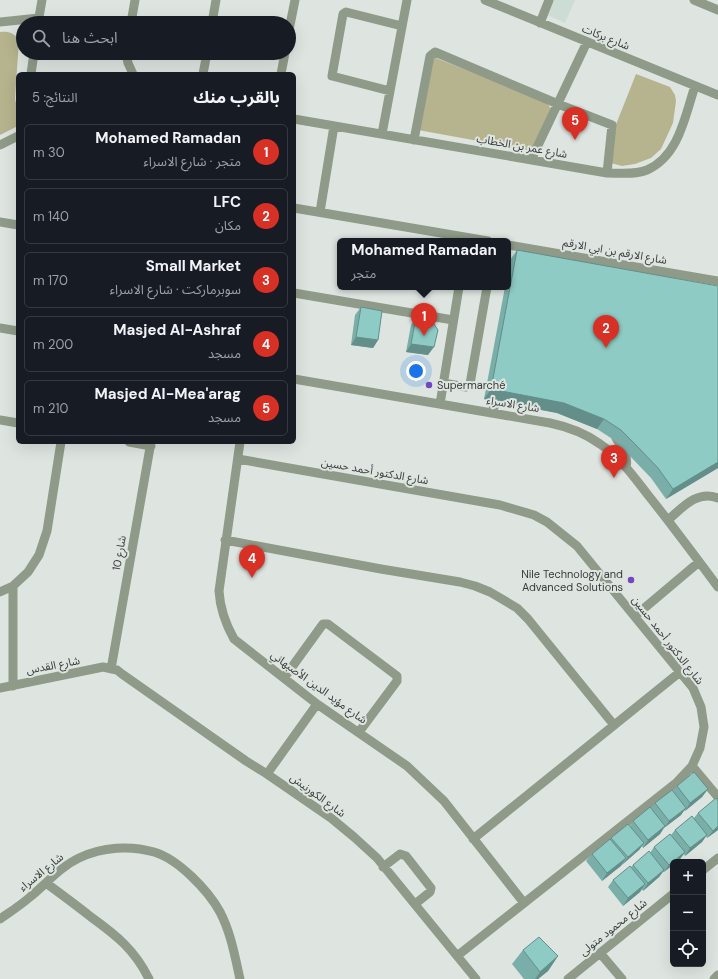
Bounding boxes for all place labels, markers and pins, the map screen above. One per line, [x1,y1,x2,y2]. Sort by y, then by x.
pin: 5 [562,107,588,140]
pin: 1 [411,303,437,336]
pin: 2 [593,315,619,348]
place label: Supermarché [437,378,505,392]
marker: Supermarché [424,380,434,390]
pin: 3 [601,445,627,478]
pin: 4 [239,545,265,578]
place label: Nile Technology and Advanced Solutions [521,567,623,594]
marker: Nile Technology and Advanced Solutions [626,575,636,585]

